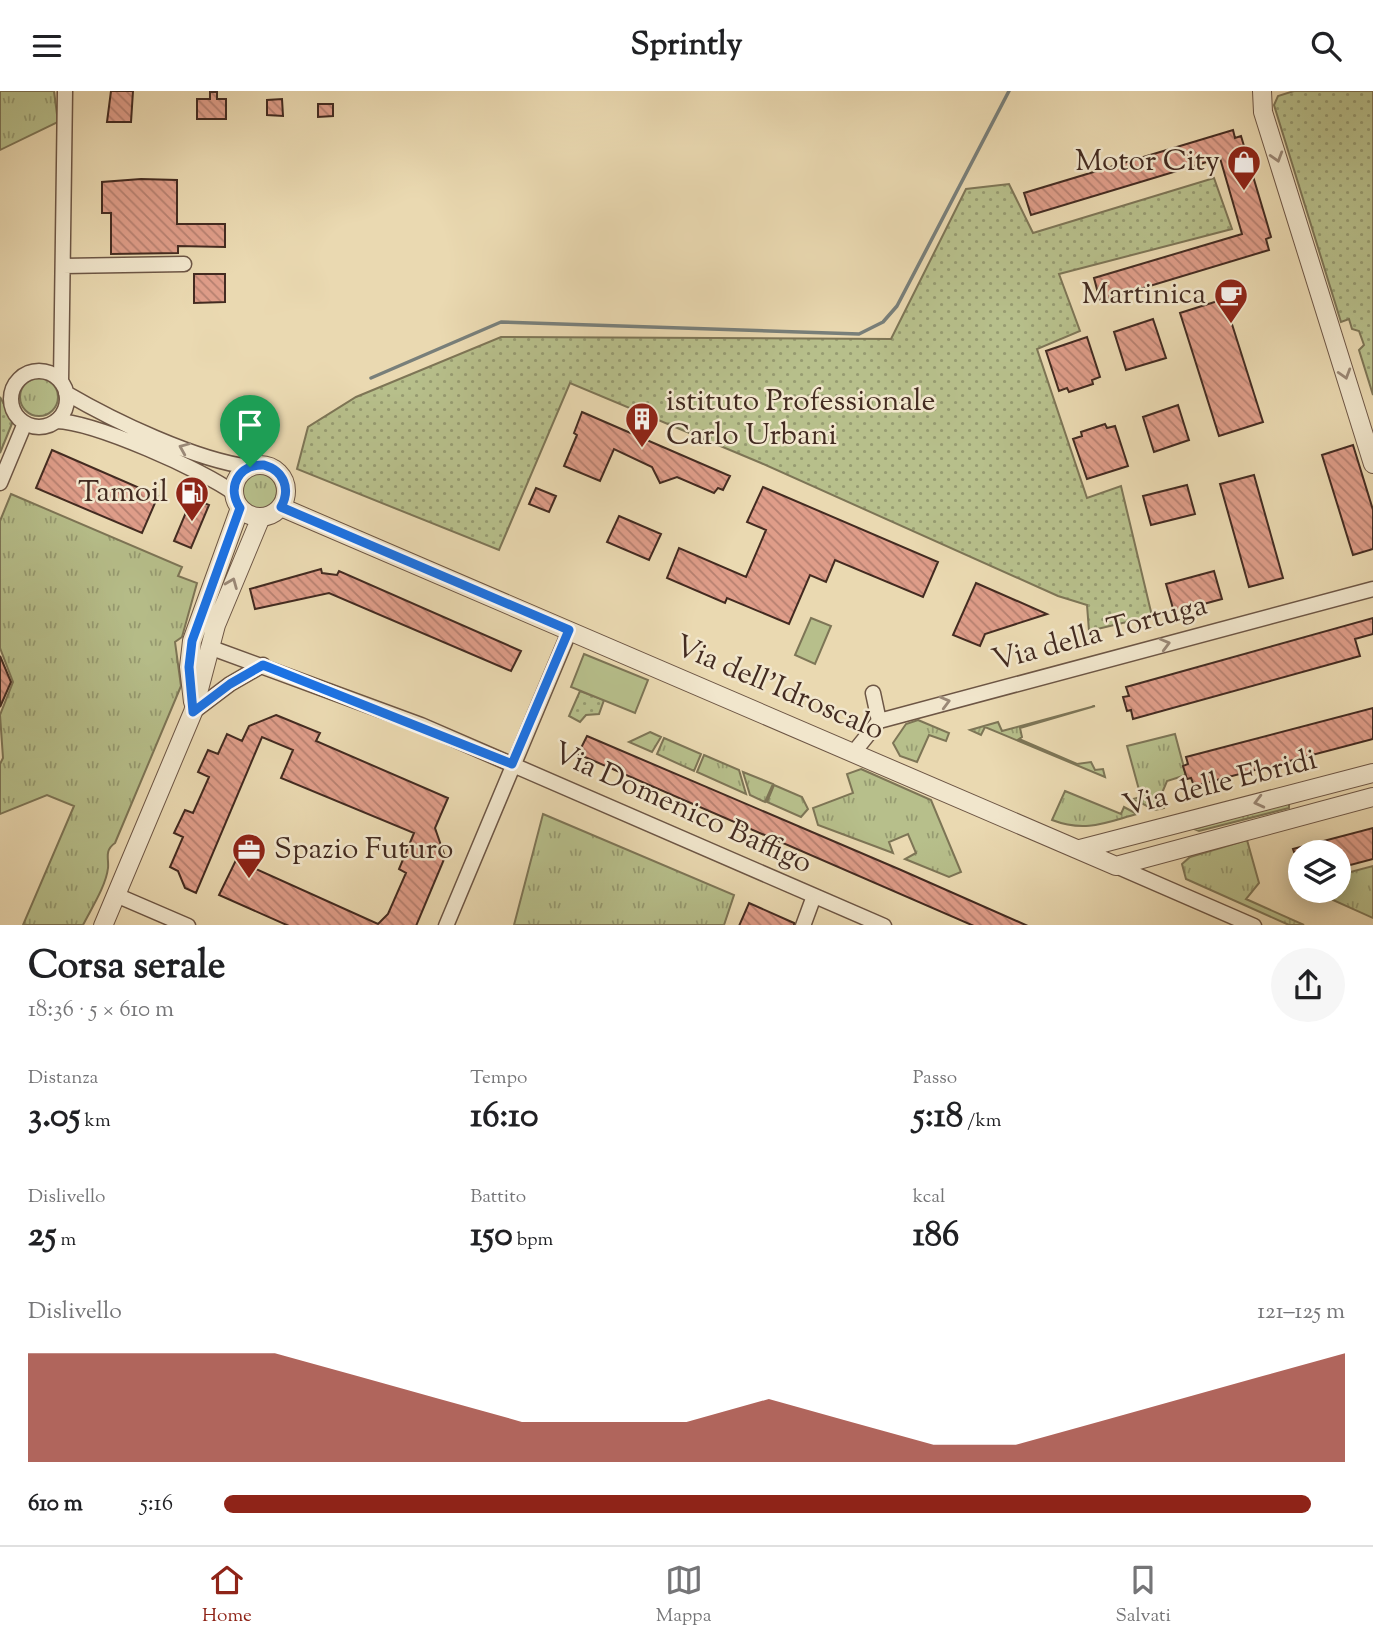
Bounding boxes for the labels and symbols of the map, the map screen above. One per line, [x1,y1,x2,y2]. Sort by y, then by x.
place label: Motor City [1075,141,1220,184]
shop icon: Motor City [1225,143,1263,192]
one-way arrow [1269,150,1283,162]
place label: Martinica [1082,274,1206,317]
cafe icon: Martinica [1212,276,1250,325]
one-way arrow [1337,367,1352,379]
place label: istituto Professionale Carlo Urbani [666,381,935,458]
pin [220,395,280,467]
building icon: istituto Professionale Carlo Urbani [623,400,661,449]
one-way arrow [179,442,191,456]
place label: Tamoil [78,472,168,515]
fuel station icon: Tamoil [173,474,211,523]
one-way arrow [224,578,238,590]
street label: Via della Tortuga [988,585,1212,683]
street label: Via dell'Idroscalo [668,625,890,753]
one-way arrow [1159,638,1171,652]
one-way arrow [939,696,951,710]
street label: Via Domenico Baffigo [545,732,819,886]
street label: Via delle Ebridi [1118,739,1322,829]
one-way arrow [1254,794,1266,808]
place label: Spazio Futuro [274,829,454,872]
office icon: Spazio Futuro [230,831,268,880]

